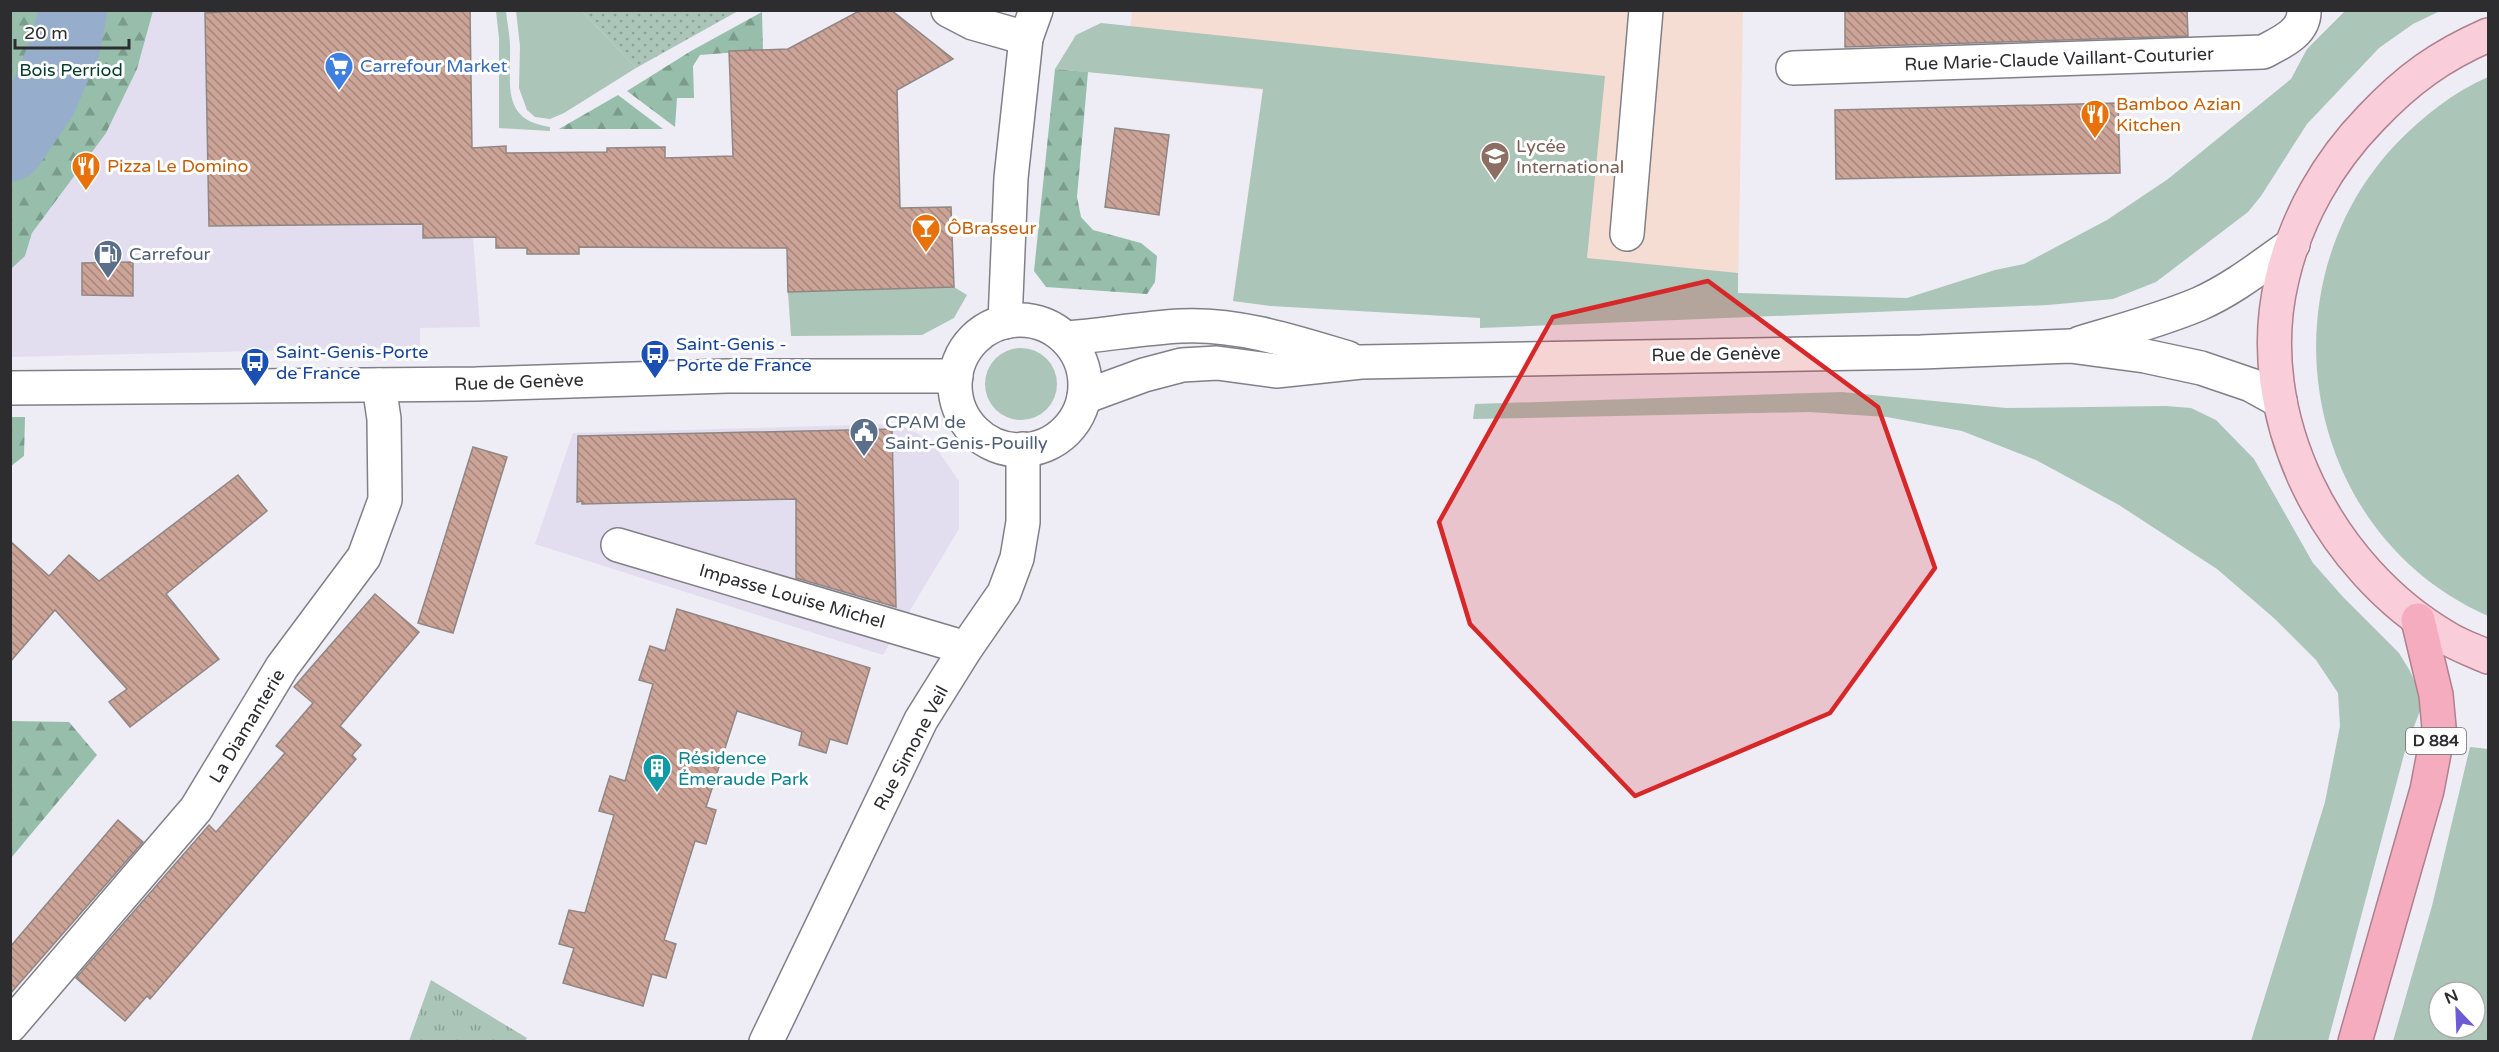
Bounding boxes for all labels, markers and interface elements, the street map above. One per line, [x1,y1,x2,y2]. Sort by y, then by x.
scale bar [15,12,129,50]
text: 20 m [24,22,68,44]
street label: Rue Marie-Claude Vaillant-Couturier [1904,43,2214,75]
supermarket icon: Carrefour Market [323,50,355,92]
place label: Carrefour Market [360,55,507,77]
park label: Bois Perriod [19,59,123,81]
place label: Bamboo Azian Kitchen [2116,93,2241,136]
restaurant icon: Bamboo Azian Kitchen [2079,98,2111,140]
place label: Lycée International [1516,135,1624,178]
school or university icon: Lycée International [1479,140,1511,182]
restaurant icon: Pizza Le Domino [70,150,102,192]
place label: Pizza Le Domino [107,155,248,177]
bar icon: ÔBrasseur [910,212,942,254]
place label: ÔBrasseur [947,217,1036,239]
fuel station icon: Carrefour [92,238,124,280]
place label: Carrefour [129,243,211,265]
place label: Saint-Genis - Porte de France [676,333,812,376]
bus stop icon: Saint-Genis - Porte de France [639,338,671,380]
place label: Saint-Genis-Porte de France [276,341,429,384]
street label: Rue de Genève [1651,342,1781,366]
bus stop icon: Saint-Genis-Porte de France [239,346,271,388]
street label: Rue de Genève [454,369,584,395]
place label: CPAM de Saint-Genis-Pouilly [885,411,1048,454]
public building icon: CPAM de Saint-Genis-Pouilly [848,416,880,458]
street label: Impasse Louise Michel [697,559,887,633]
street label: La Diamanterie [204,665,290,787]
street label: Rue Simone Veil [869,682,953,814]
road number: D 884 [2406,728,2466,754]
place label: Résidence Émeraude Park [678,747,809,790]
building icon: Résidence Émeraude Park [641,752,673,794]
north arrow [2427,980,2487,1040]
text: N [2442,985,2461,1009]

